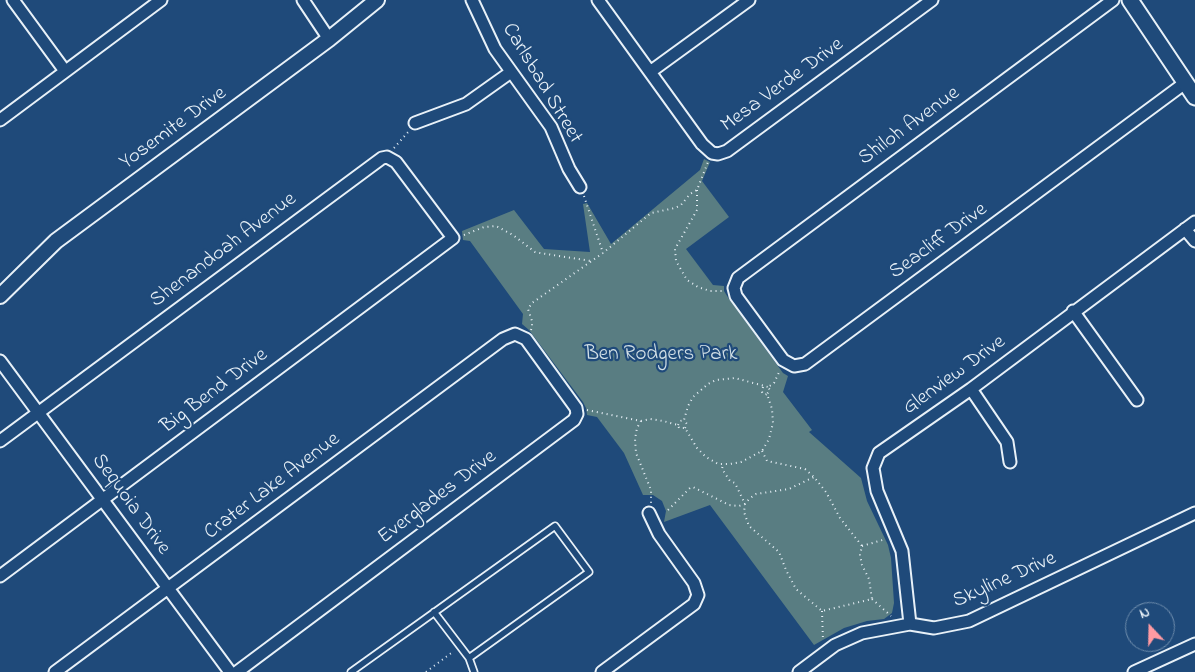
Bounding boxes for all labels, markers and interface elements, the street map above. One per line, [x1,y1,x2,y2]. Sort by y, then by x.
street label: Carlsbad Street [495,19,587,149]
street label: Mesa Verde Drive [717,33,849,139]
street label: Yosemite Drive [116,82,232,176]
street label: Shiloh Avenue [854,82,966,172]
street label: Shenandoah Avenue [146,188,302,314]
street label: Seacliff Drive [885,198,993,286]
street label: Glenview Drive [899,330,1011,422]
park label: Ben Rodgers Park [585,343,737,369]
street label: Big Bend Drive [157,344,273,440]
street label: Crater Lake Avenue [200,428,346,546]
street label: Everglades Drive [374,445,502,551]
street label: Sequoia Drive [85,450,175,560]
street label: Skyline Drive [949,547,1061,615]
north arrow [1125,602,1175,652]
text: N [1137,602,1153,625]

